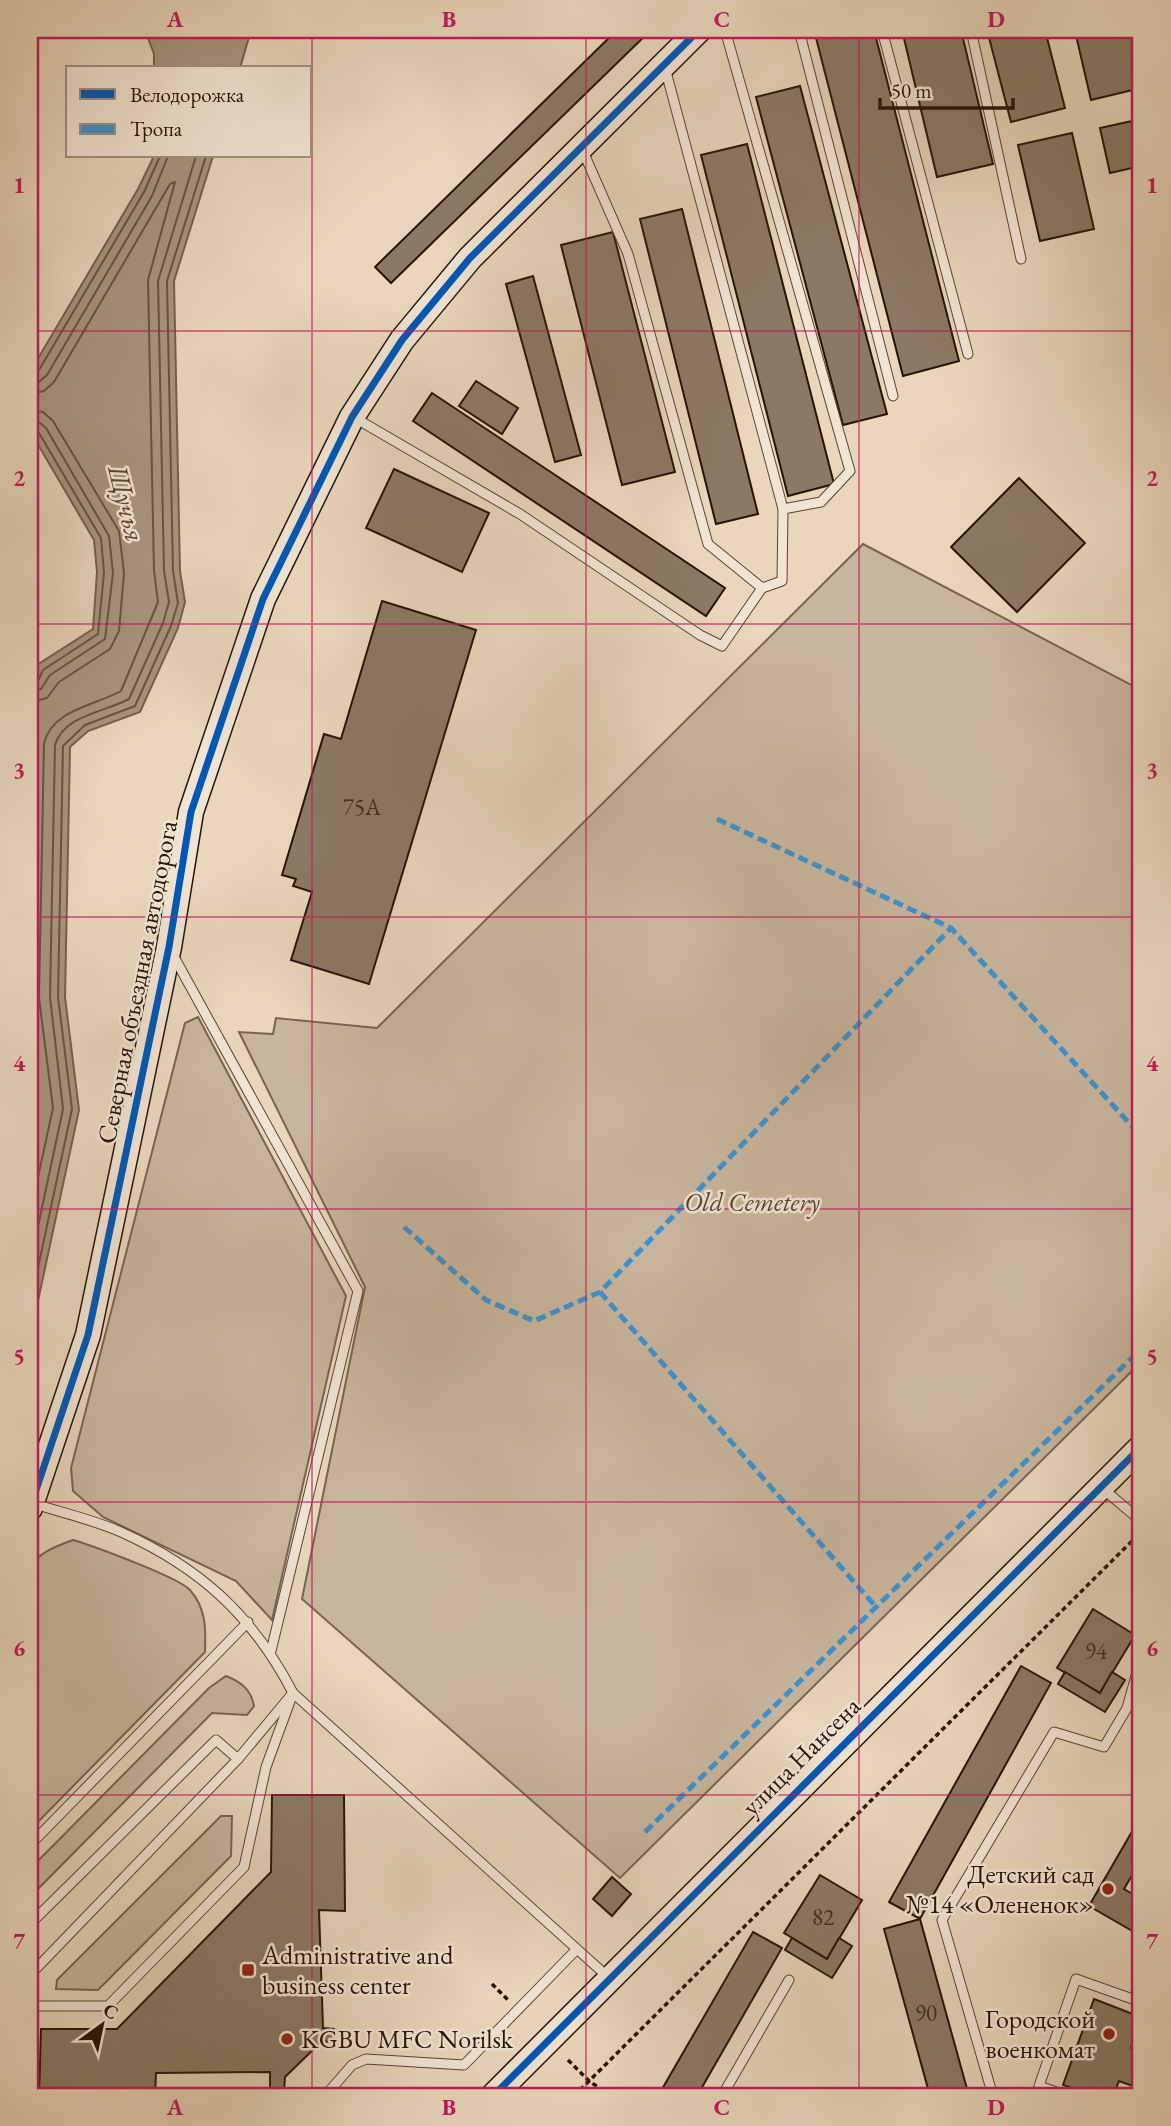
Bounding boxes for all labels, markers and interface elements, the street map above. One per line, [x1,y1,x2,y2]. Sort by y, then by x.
text: A [166,4,184,34]
text: B [442,4,456,34]
text: C [714,4,730,34]
text: D [987,4,1005,34]
legend [66,66,312,158]
scale bar [880,66,1014,110]
text: 50 m [891,77,932,104]
text: Велодорожка [130,81,245,108]
text: Тропа [130,115,183,142]
text: 1 [13,170,25,200]
text: 1 [1146,170,1158,200]
water label: Щучья [100,460,154,545]
text: 2 [13,463,25,493]
text: 2 [1146,463,1158,493]
text: 3 [13,755,25,785]
text: 3 [1146,755,1158,785]
house number: 75А [343,792,382,822]
street label: Северная объездная автодорога [89,817,185,1147]
text: 4 [13,1048,26,1078]
text: 4 [1146,1048,1159,1078]
park label: Old Cemetery [684,1185,820,1219]
text: 5 [13,1341,25,1371]
text: 5 [1146,1341,1158,1371]
text: 6 [13,1633,25,1663]
text: 6 [1146,1633,1158,1663]
house number: 94 [1085,1636,1108,1666]
street label: улица Нансена [734,1689,868,1823]
place label: Детский сад №14 «Олененок» [906,1857,1094,1921]
marker: Детский сад №14 «Олененок» [1100,1881,1116,1897]
house number: 82 [812,1902,834,1932]
text: 7 [13,1926,26,1956]
text: 7 [1146,1926,1159,1956]
place label: Administrative and business center [261,1938,454,2002]
marker: Administrative and business center [240,1962,256,1978]
north arrow [66,1990,136,2060]
text: С [99,1997,123,2025]
house number: 90 [915,1998,937,2028]
place label: Городской военкомат [985,2002,1095,2066]
place label: KGBU MFC Norilsk [301,2022,514,2056]
marker: Городской военкомат [1101,2026,1117,2042]
marker: KGBU MFC Norilsk [279,2031,295,2047]
text: A [166,2092,184,2122]
text: B [442,2092,456,2122]
text: C [714,2092,730,2122]
text: D [987,2092,1005,2122]

